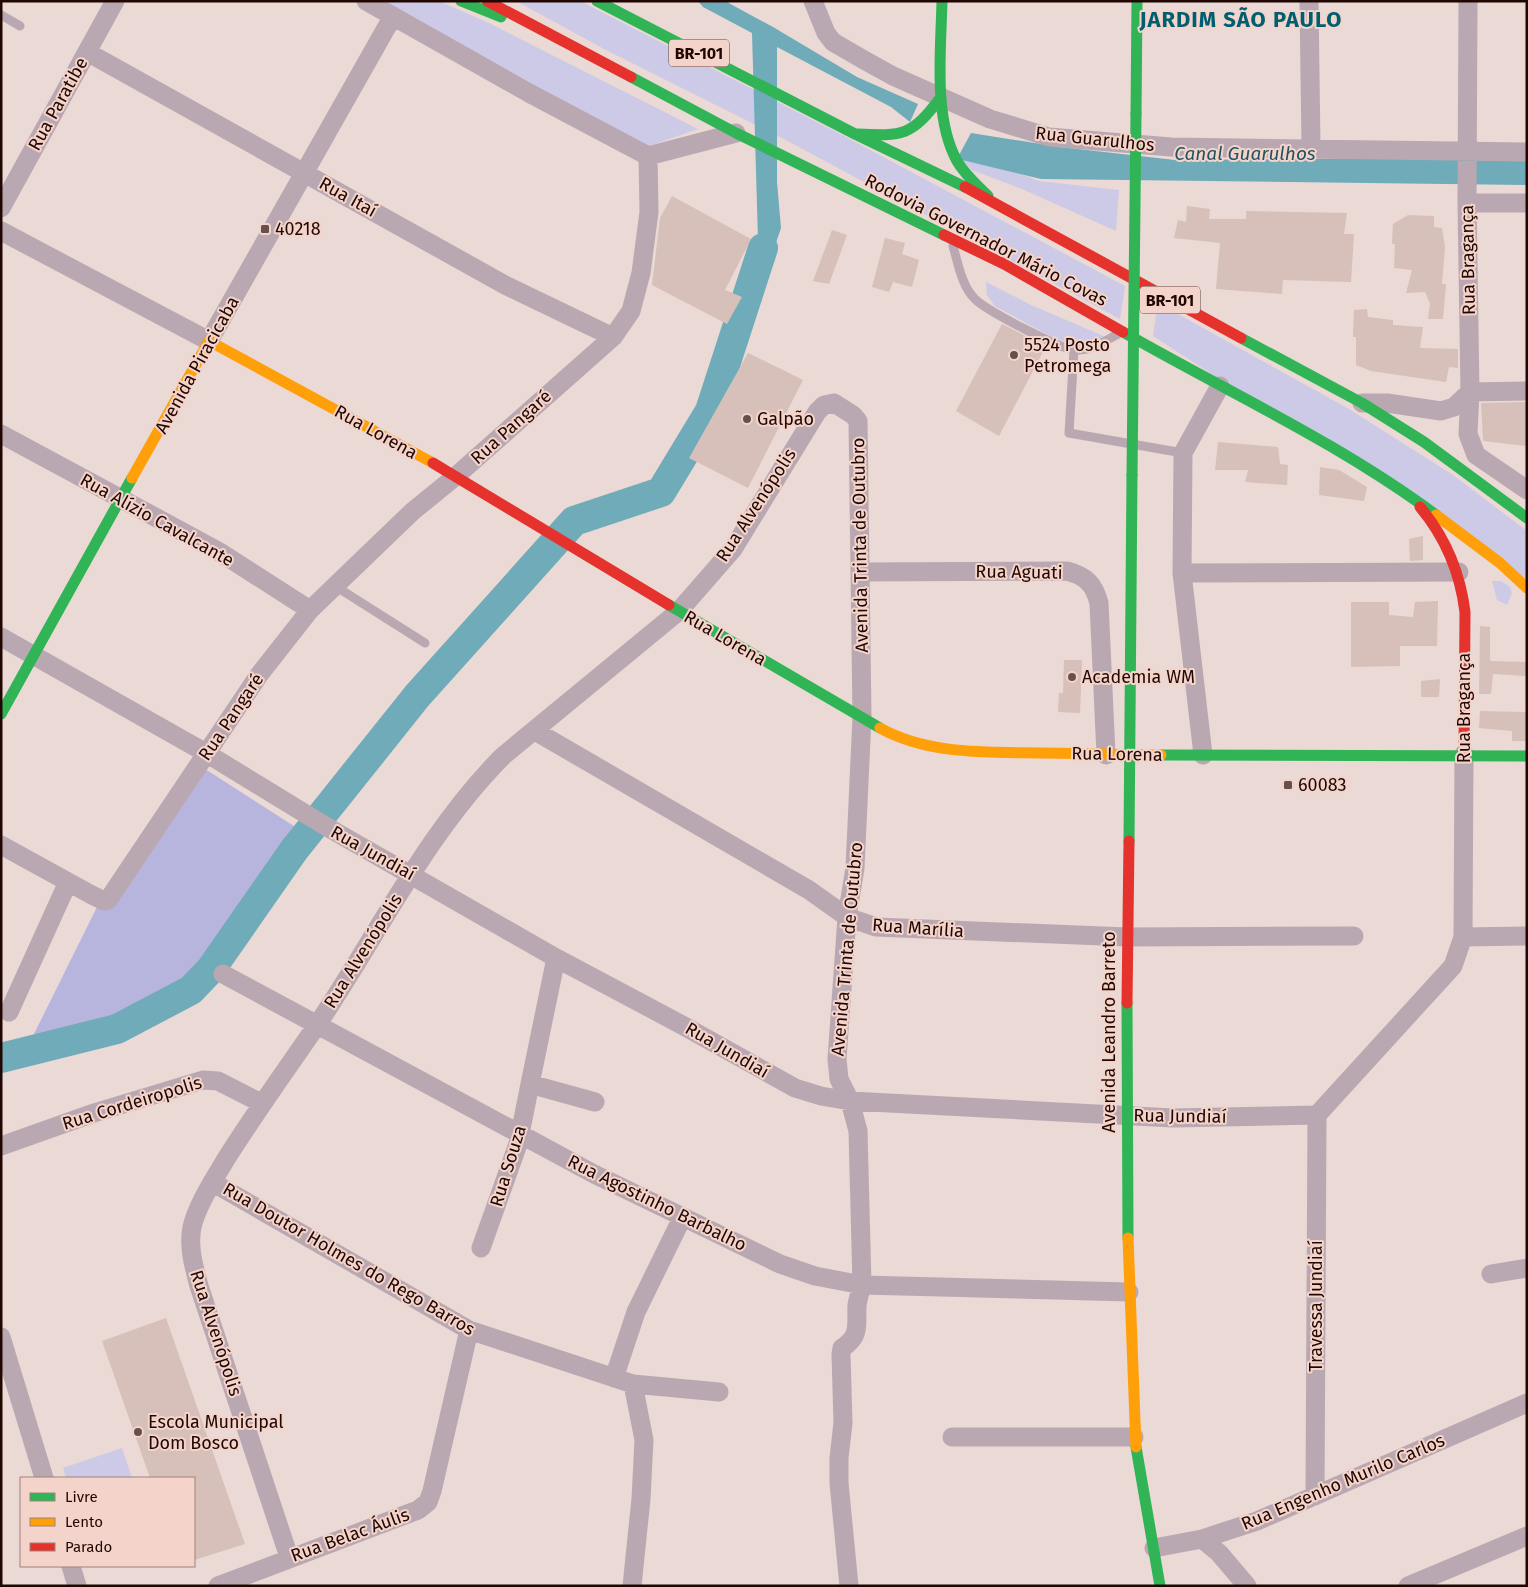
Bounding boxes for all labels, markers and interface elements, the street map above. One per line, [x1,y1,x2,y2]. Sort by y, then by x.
district label: JARDIM SÃO PAULO [1139,6,1342,33]
road number: BR-101 [669,40,729,66]
street label: Rua Paratibe [23,53,93,155]
street label: Rua Guarulhos [1034,122,1156,156]
water label: Canal Guarulhos [1174,142,1316,165]
street label: Rodovia Governador Mário Covas [861,169,1111,311]
street label: Rua Itaí [315,172,381,222]
street label: Rua Bragança [1456,205,1480,315]
place label: 40218 [275,218,321,240]
marker: 40218 [259,223,271,235]
road number: BR-101 [1140,286,1200,314]
street label: Avenida Piracicaba [150,292,244,438]
place label: 5524 Posto Petromega [1024,334,1111,377]
marker: 5524 Posto Petromega [1008,349,1020,361]
street label: Rua Pangaré [466,385,556,469]
street label: Rua Lorena [331,400,421,464]
place label: Galpão [757,408,814,430]
marker: Galpão [741,413,753,425]
street label: Avenida Trinta de Outubro [847,437,873,653]
street label: Rua Alvenópolis [711,444,801,566]
street label: Rua Alízio Cavalcante [76,469,238,571]
street label: Rua Aguati [975,560,1063,584]
street label: Rua Lorena [680,606,770,670]
street label: Rua Bragança [1453,653,1475,763]
place label: Academia WM [1082,666,1195,688]
street label: Rua Pangaré [194,669,268,765]
marker: Academia WM [1066,671,1078,683]
street label: Rua Lorena [1071,742,1163,766]
place label: 60083 [1298,774,1347,796]
marker: 60083 [1282,779,1294,791]
street label: Rua Jundiaí [327,821,419,885]
street label: Avenida Trinta de Outubro [827,841,867,1057]
street label: Rua Alvenópolis [319,890,407,1012]
street label: Rua Marília [871,914,965,942]
street label: Avenida Leandro Barreto [1098,931,1120,1133]
street label: Rua Jundiaí [681,1017,773,1083]
street label: Rua Cordeiropolis [59,1071,205,1135]
street label: Rua Jundiaí [1133,1104,1227,1128]
street label: Rua Souza [485,1123,531,1209]
street label: Rua Agostinho Barbalho [564,1150,750,1256]
street label: Rua Doutor Holmes do Rego Barros [219,1178,479,1340]
street label: Travessa Jundiaí [1305,1240,1327,1372]
street label: Rua Alvenópolis [185,1267,247,1399]
place label: Escola Municipal Dom Bosco [148,1411,284,1454]
marker: Escola Municipal Dom Bosco [132,1426,144,1438]
street label: Rua Engenho Murilo Carlos [1238,1429,1448,1535]
legend [20,1477,195,1567]
text: Livre [65,1488,98,1506]
street label: Rua Belac Áulis [287,1502,412,1567]
text: Lento [65,1513,103,1531]
text: Parado [65,1538,112,1556]

